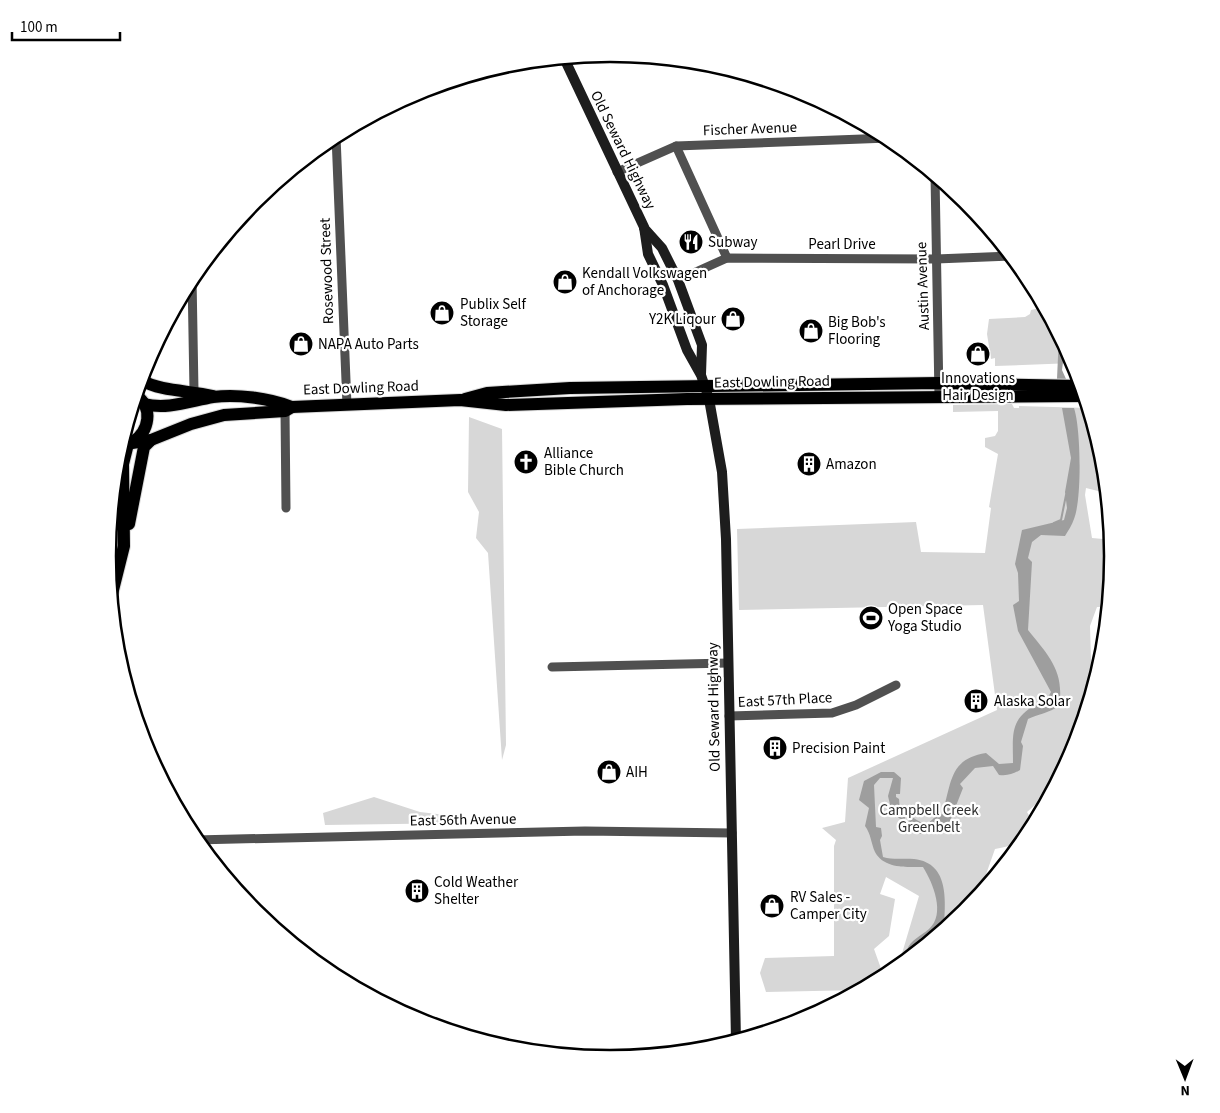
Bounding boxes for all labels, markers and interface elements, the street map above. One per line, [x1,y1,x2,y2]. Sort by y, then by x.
scale bar [12,10,120,42]
text: 100 m [20,17,58,38]
street label: Old Seward Highway [585,87,661,213]
street label: Fischer Avenue [703,117,797,141]
street label: Rosewood Street [315,218,339,324]
restaurant icon: Subway [678,229,704,255]
place label: Subway [708,232,758,253]
street label: Pearl Drive [808,234,876,255]
street label: Austin Avenue [911,241,935,331]
place label: Kendall Volkswagen of Anchorage [582,263,707,301]
shop icon: Kendall Volkswagen of Anchorage [552,269,578,295]
place label: Publix Self Storage [460,294,526,332]
shop icon: Publix Self Storage [429,300,455,326]
shop icon: Y2K Liqour [720,306,746,332]
place label: Y2K Liqour [648,309,717,330]
place label: Big Bob's Flooring [828,312,886,350]
shop icon: Big Bob's Flooring [798,318,824,344]
shop icon: NAPA Auto Parts [288,331,314,357]
place label: NAPA Auto Parts [318,334,419,355]
shop icon: Innovations Hair Design [965,341,991,367]
place label: Innovations Hair Design [941,368,1015,406]
street label: East Dowling Road [714,370,830,394]
street label: East Dowling Road [303,375,419,401]
place label: Alliance Bible Church [544,443,624,481]
church icon: Alliance Bible Church [513,449,539,475]
building icon: Amazon [796,451,822,477]
place label: Amazon [826,454,877,475]
place label: Open Space Yoga Studio [887,599,963,637]
sports icon: Open Space Yoga Studio [858,605,884,631]
street label: Old Seward Highway [702,642,726,772]
street label: East 57th Place [737,687,833,713]
building icon: Alaska Solar [963,688,989,714]
place label: Alaska Solar [994,691,1071,712]
building icon: Precision Paint [762,735,788,761]
place label: Precision Paint [792,738,885,759]
shop icon: AIH [596,759,622,785]
place label: AIH [626,762,648,783]
park label: Campbell Creek Greenbelt [879,800,979,838]
street label: East 56th Avenue [409,809,517,831]
place label: Cold Weather Shelter [434,872,519,910]
building icon: Cold Weather Shelter [404,878,430,904]
place label: RV Sales - Camper City [790,887,867,925]
shop icon: RV Sales - Camper City [759,893,785,919]
north arrow [1160,1053,1210,1103]
text: N [1180,1080,1190,1100]

